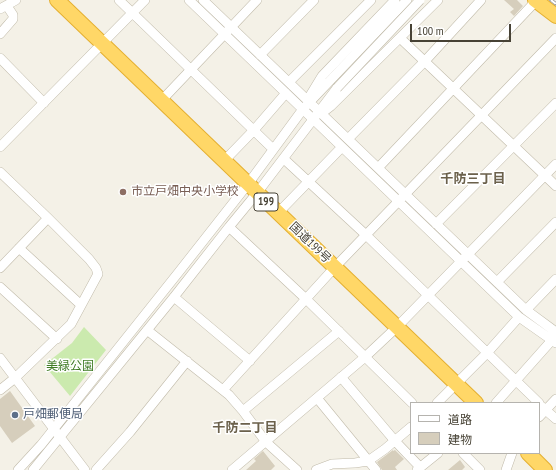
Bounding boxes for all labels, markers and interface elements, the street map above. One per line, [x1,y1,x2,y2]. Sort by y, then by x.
scale bar [412,16,513,42]
text: 100 m [417,23,444,38]
district label: 千防三丁目 [441,171,505,187]
place label: 市立戸畑中央小学校 [131,185,239,199]
marker: 市立戸畑中央小学校 [118,187,128,197]
road number: 199 [254,193,278,211]
street label: 国道199号 [286,220,334,266]
park label: 美緑公園 [46,360,94,374]
legend [410,402,540,454]
place label: 戸畑郵便局 [23,408,83,422]
marker: 戸畑郵便局 [10,410,20,420]
text: 道路 [448,412,472,427]
district label: 千防二丁目 [213,420,277,436]
text: 建物 [448,432,472,447]

